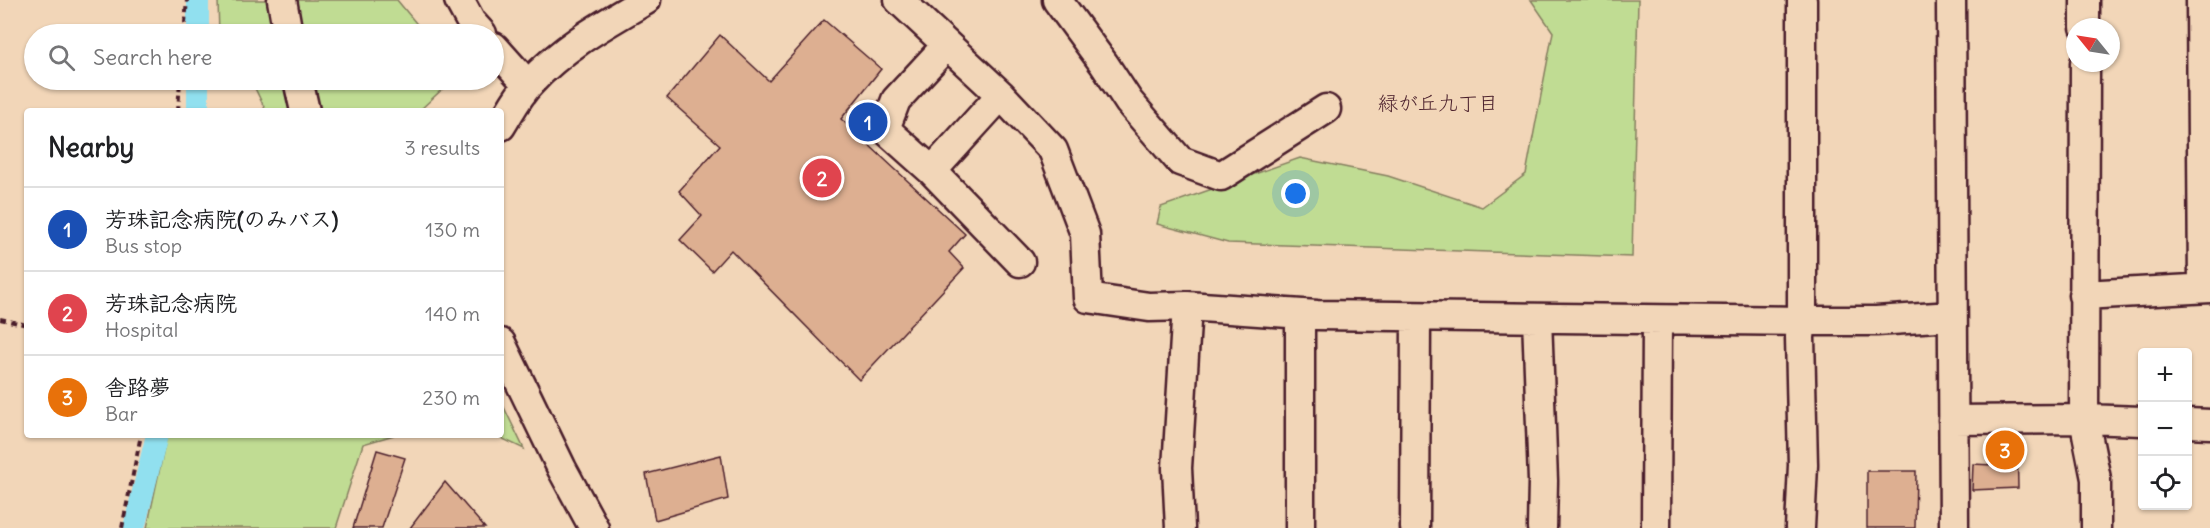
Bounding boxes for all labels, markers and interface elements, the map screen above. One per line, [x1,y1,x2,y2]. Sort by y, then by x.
north arrow [2066,18,2120,72]
search box [24,24,504,90]
icon: search [45,41,78,74]
text: Search here [93,43,212,71]
district label: 緑が丘九丁目 [1378,90,1498,115]
pin: 1 [848,100,888,144]
text: Nearby [48,131,134,164]
text: 3 results [404,135,480,160]
pin: 2 [802,156,842,201]
your location [1281,179,1310,208]
text: 芳珠記念病院(のみバス) [105,205,338,233]
text: 1 [64,217,71,242]
text: 130 m [425,217,480,242]
text: Bus stop [105,233,182,258]
text: 芳珠記念病院 [105,289,237,317]
text: 2 [62,301,73,326]
text: 140 m [425,301,480,326]
text: Hospital [105,317,178,342]
map controls [2138,348,2192,510]
button: + [2138,348,2192,402]
text: 舎路夢 [105,373,171,401]
text: 3 [62,385,73,410]
text: 230 m [422,385,480,410]
text: Bar [105,401,138,426]
button: − [2138,402,2192,456]
pin: 3 [1986,428,2024,472]
button: locate [2138,456,2192,510]

